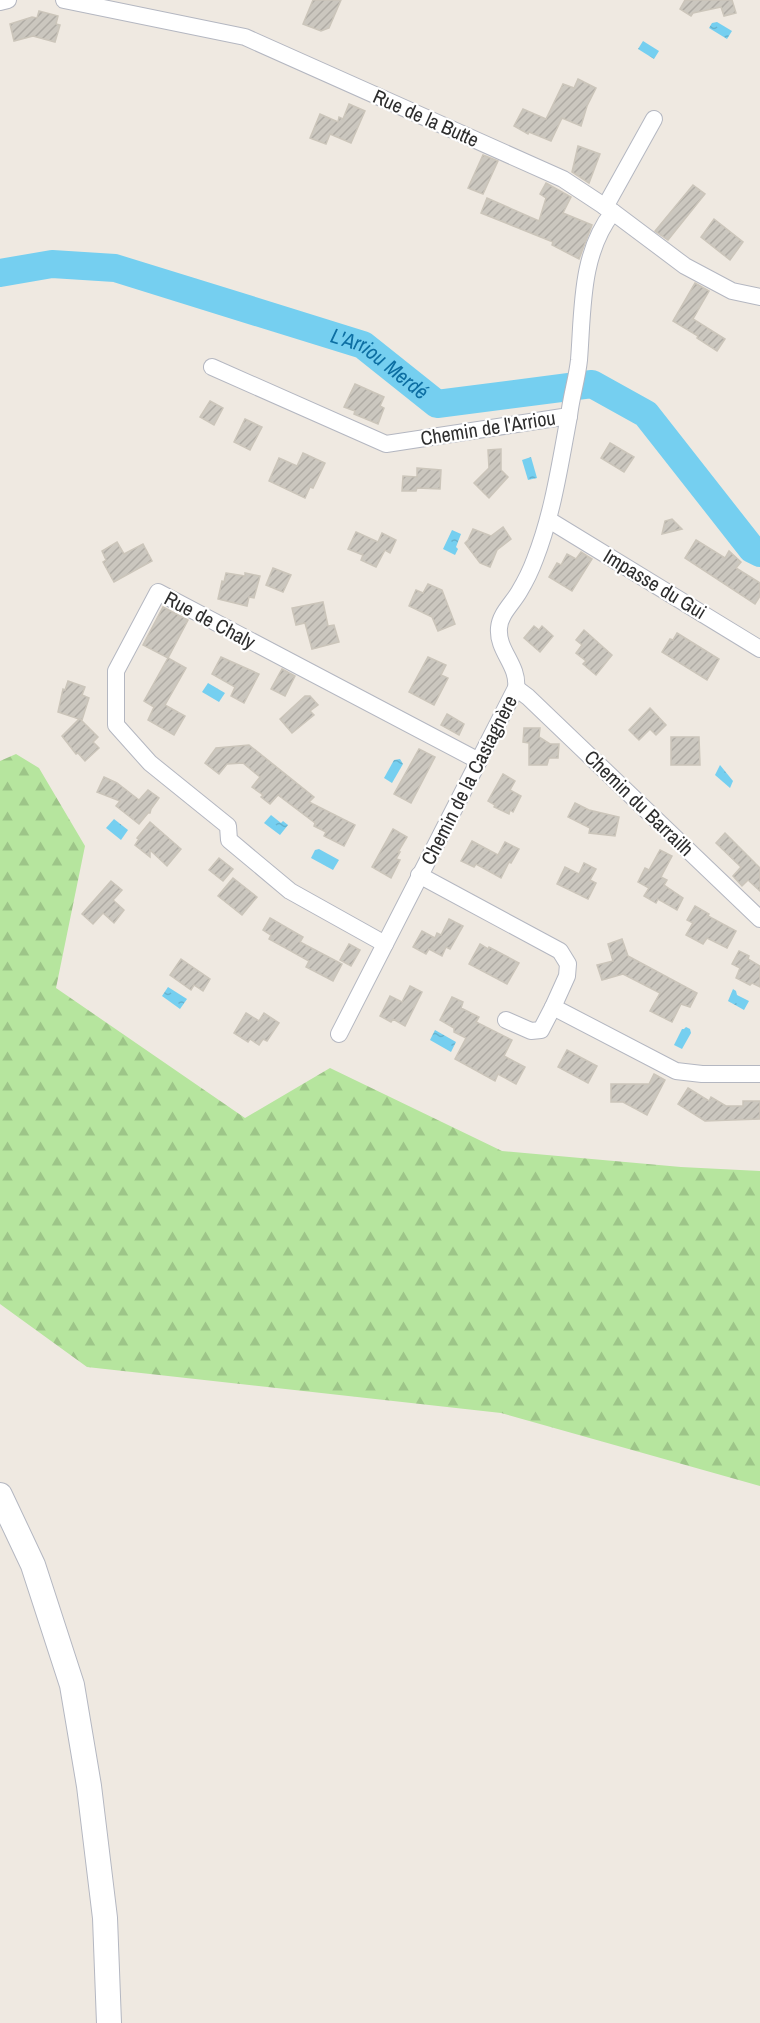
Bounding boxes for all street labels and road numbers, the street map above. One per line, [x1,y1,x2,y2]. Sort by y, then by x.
street label: Rue de la Butte [369,82,483,153]
street label: Chemin de l'Arriou [419,404,557,451]
street label: Impasse du Gui [599,542,712,625]
street label: Rue de Chaly [160,584,261,655]
street label: Chemin de la Castagnère [414,690,523,869]
street label: Chemin du Barrailh [579,744,700,862]

